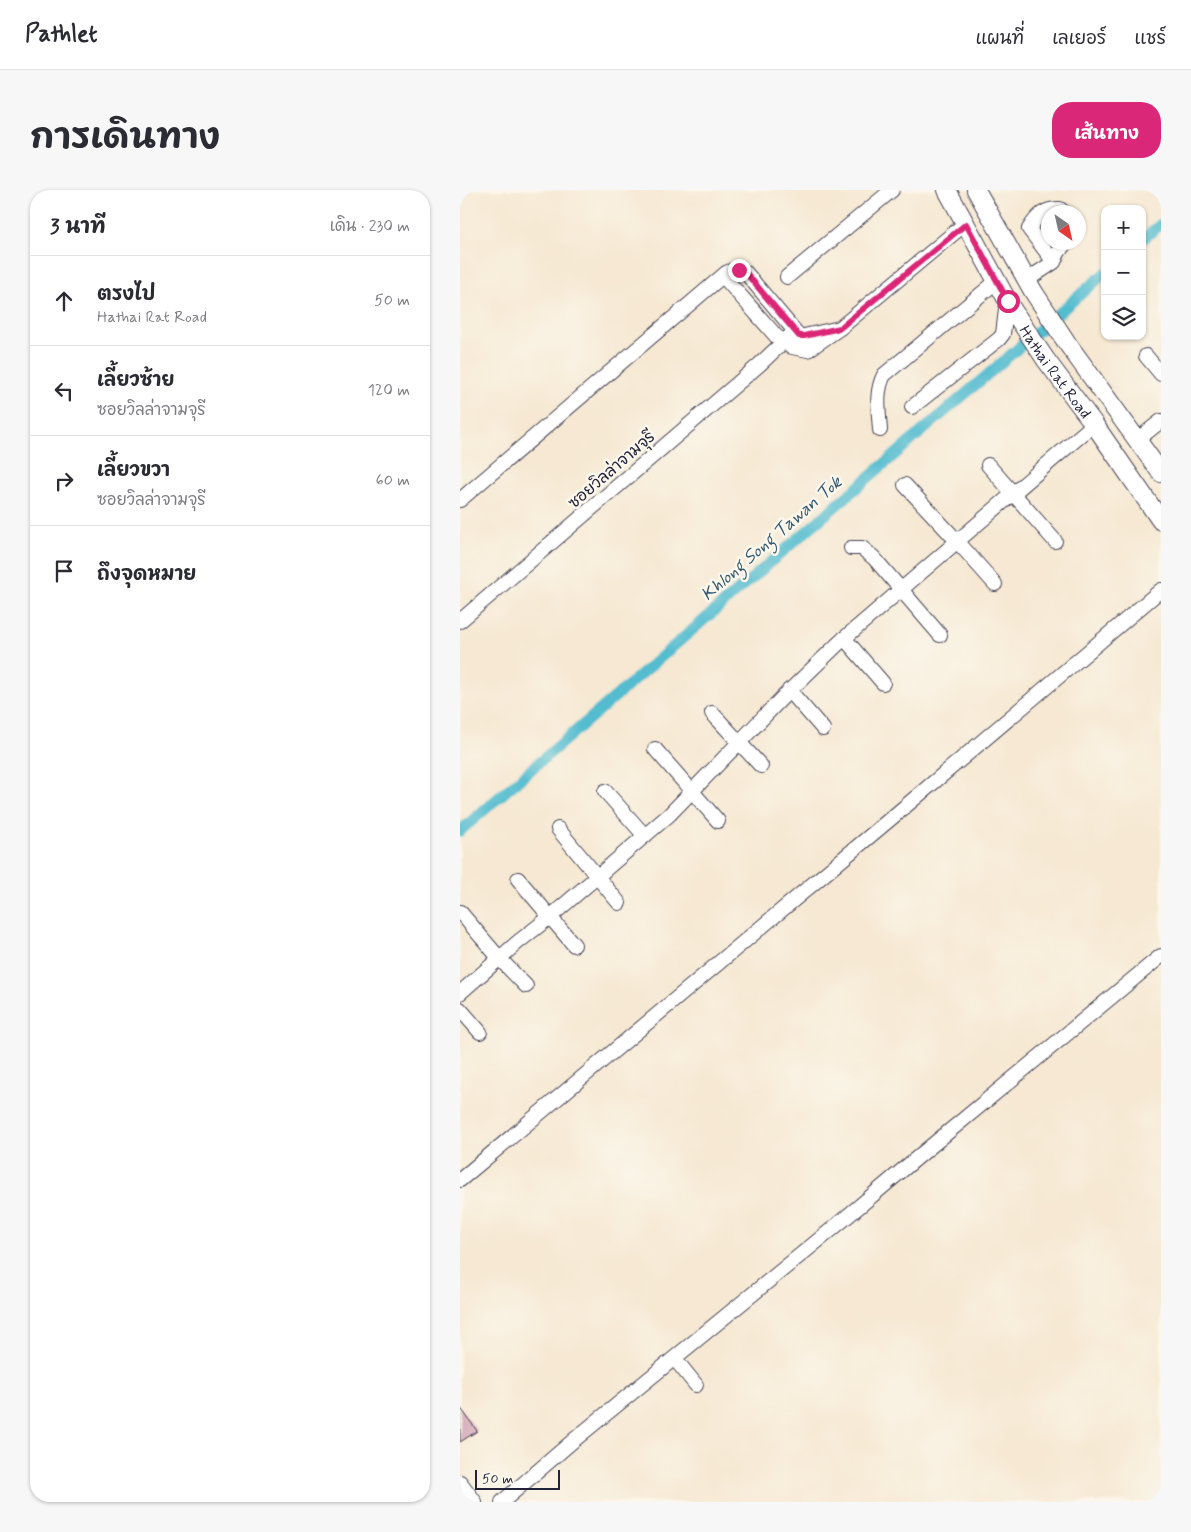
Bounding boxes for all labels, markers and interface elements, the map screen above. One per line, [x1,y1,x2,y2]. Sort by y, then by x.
text: Pathlet [25,19,97,50]
text: แผนที่ [976,27,1024,51]
text: เลเยอร์ [1052,27,1106,51]
text: แชร์ [1134,27,1166,51]
button: เส้นทาง [1052,102,1161,158]
text: การเดินทาง [30,115,220,161]
north arrow [1041,205,1086,250]
map controls [1101,205,1146,340]
button: + [1101,205,1146,250]
text: 3 นาที [50,213,106,241]
text: เดิน · 230 m [330,216,410,237]
button: − [1101,250,1146,295]
route end [728,259,751,282]
text: ตรงไป [97,282,155,307]
icon: ahead [50,287,78,315]
text: 50 m [374,290,410,311]
route start [997,290,1020,313]
button: layers [1101,295,1146,340]
text: Hathai Rat Road [97,307,207,328]
street label: Hathai Rat Road [1014,322,1095,423]
text: เลี้ยวซ้าย [97,368,174,393]
icon: left [50,377,78,405]
text: 120 m [368,380,410,401]
text: ซอยวิลล่าจามจุรี [97,400,205,421]
street label: ซอยวิลล่าจามจุรี [563,425,661,514]
text: เลี้ยวขวา [97,458,170,483]
icon: right [50,467,78,495]
text: 60 m [376,470,410,491]
water label: Khlong Song Tawan Tok [696,470,849,608]
text: ซอยวิลล่าจามจุรี [97,490,205,511]
icon: arrive [50,557,78,585]
text: ถึงจุดหมาย [97,562,196,587]
scale bar [475,1467,560,1490]
text: 50 m [482,1470,513,1488]

